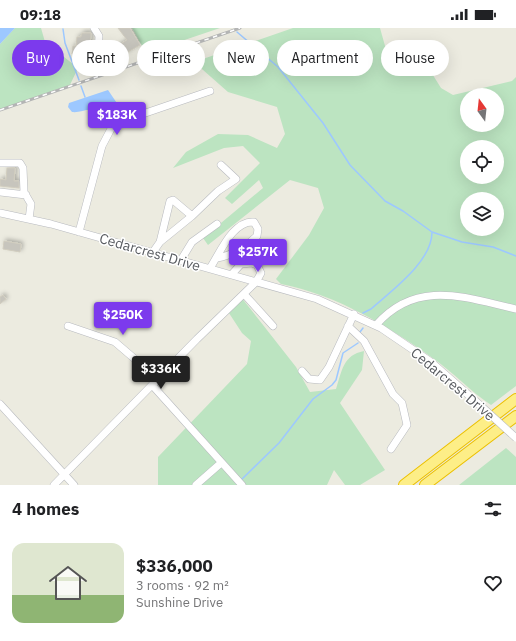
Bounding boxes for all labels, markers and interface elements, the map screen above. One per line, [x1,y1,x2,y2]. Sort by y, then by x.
text: 09:18 [20,5,61,24]
chip: Buy [12,40,64,76]
chip: Rent [72,40,129,76]
chip: Filters [137,40,205,76]
chip: New [213,40,269,76]
chip: Apartment [277,40,373,76]
chip: House [381,40,449,76]
north arrow [460,88,504,132]
map controls [460,88,504,236]
pin: $183K [89,102,145,136]
text: $183K [97,106,137,123]
button: locate [460,140,504,184]
button: layers [460,192,504,236]
street label: Cedarcrest Drive [97,229,203,275]
pin: $257K [230,239,286,273]
text: $257K [238,243,278,260]
pin: $250K [95,302,151,336]
text: $250K [103,306,143,323]
street label: Cedarcrest Drive [407,344,499,425]
pin: $336K [133,356,189,390]
text: $336K [141,360,181,377]
text: 4 homes [12,498,79,520]
icon: filters [482,498,504,520]
text: $336,000 [136,555,213,577]
icon: home [44,559,92,607]
icon: heart [482,572,504,594]
text: 3 rooms · 92 m² [136,577,229,594]
text: Sunshine Drive [136,594,223,611]

